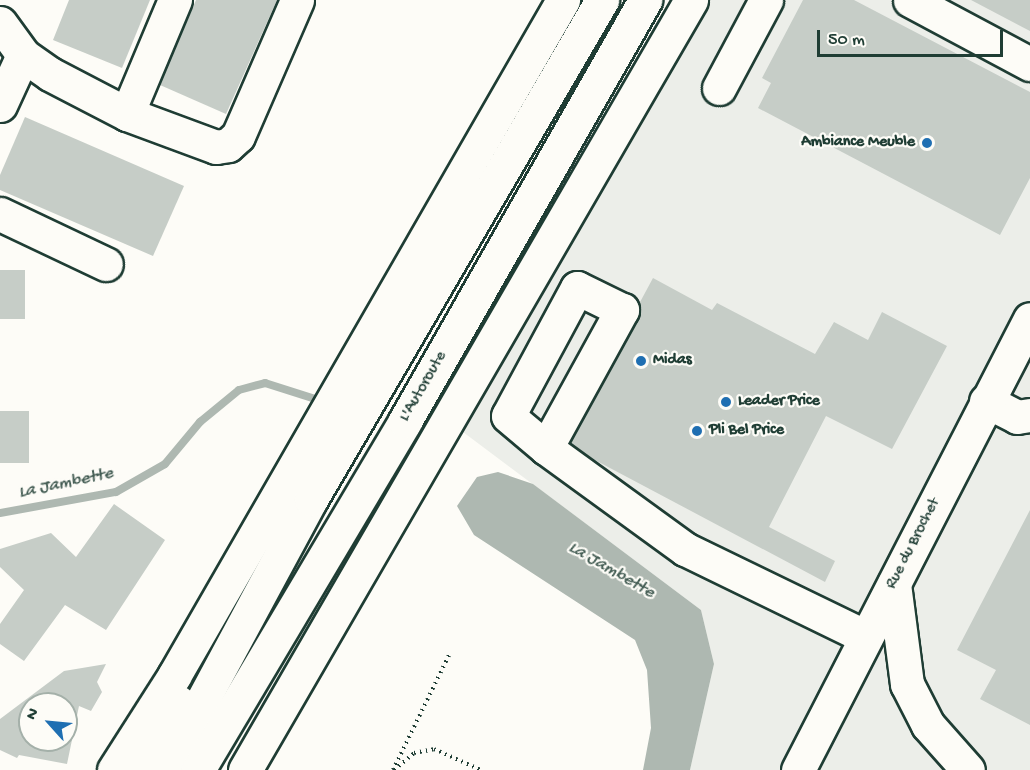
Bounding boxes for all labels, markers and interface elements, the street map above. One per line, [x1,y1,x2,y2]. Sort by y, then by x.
scale bar [820,18,1006,56]
text: 50 m [828,30,865,51]
place label: Ambiance Meuble [801,133,915,153]
marker: Ambiance Meuble [920,136,934,150]
street label: L'Autoroute [396,348,452,426]
place label: Midas [653,351,692,371]
marker: Midas [634,354,648,368]
place label: Leader Price [738,392,820,412]
marker: Leader Price [719,395,733,409]
place label: Pli Bel Price [709,421,784,441]
marker: Pli Bel Price [690,424,704,438]
water label: La Jambette [17,463,115,505]
street label: Rue du Brochet [883,495,945,593]
water label: La Jambette [564,538,658,604]
north arrow [18,692,78,752]
text: N [22,706,44,723]

